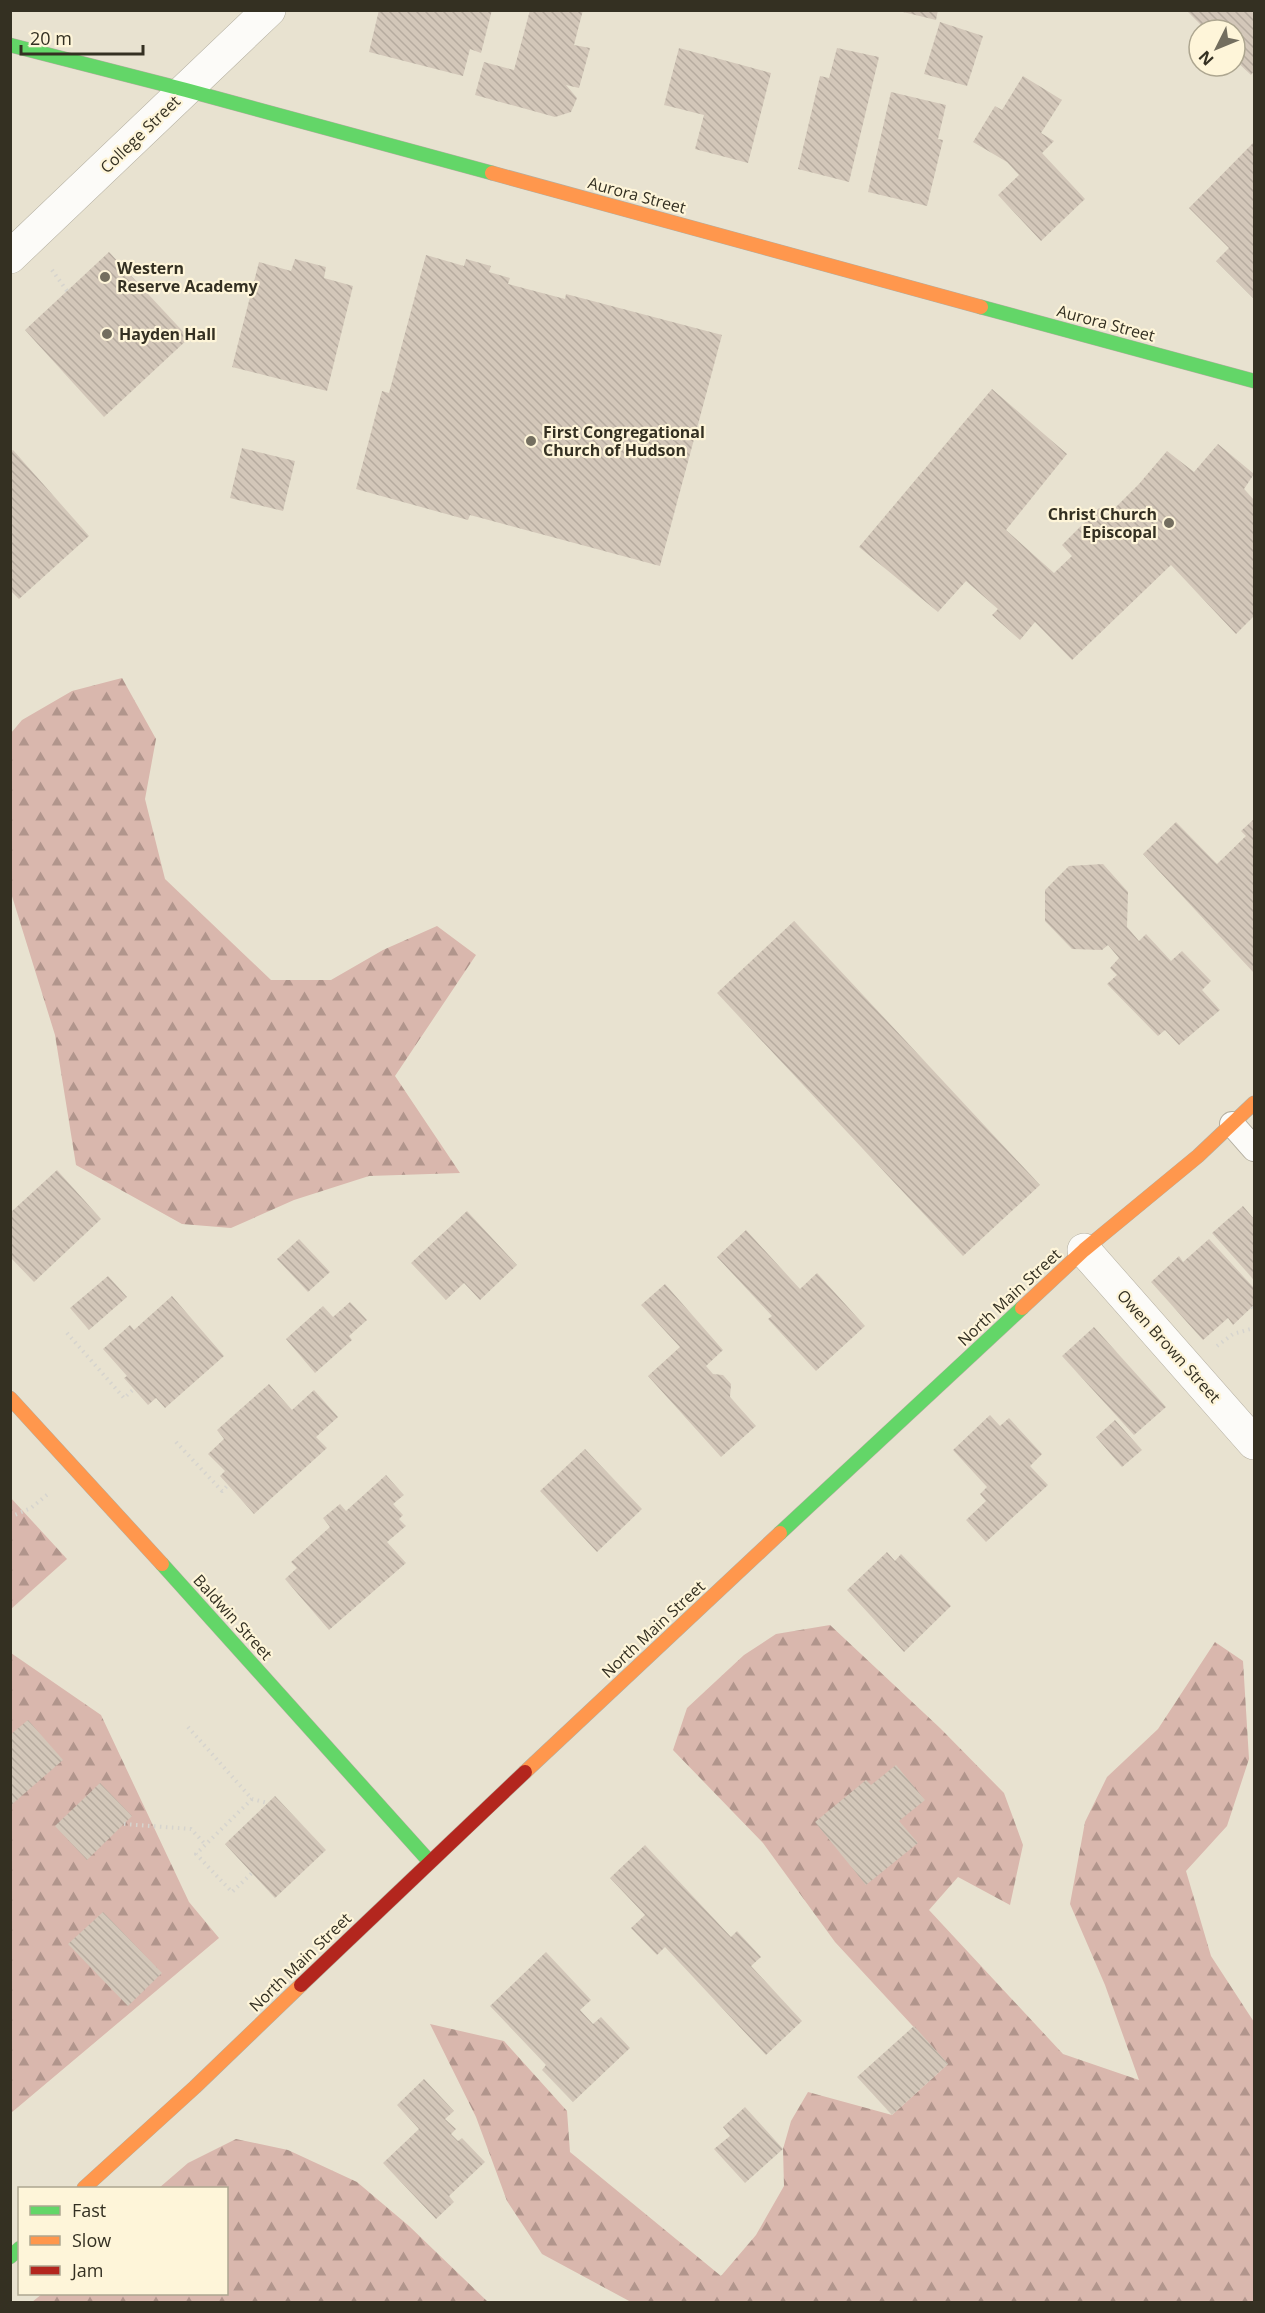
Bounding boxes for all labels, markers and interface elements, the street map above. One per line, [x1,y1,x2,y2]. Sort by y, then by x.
scale bar [21,18,142,56]
north arrow [1187,18,1247,78]
text: 20 m [30,26,72,50]
text: N [1194,46,1219,70]
street label: College Street [95,90,185,178]
street label: Aurora Street [586,171,689,219]
place label: Western Reserve Academy [117,257,259,297]
marker: Western Reserve Academy [98,270,112,284]
street label: Aurora Street [1055,299,1158,347]
place label: Hayden Hall [119,323,216,345]
marker: Hayden Hall [100,327,114,341]
place label: First Congregational Church of Hudson [543,421,705,461]
marker: First Congregational Church of Hudson [524,434,538,448]
place label: Christ Church Episcopal [1048,503,1157,543]
marker: Christ Church Episcopal [1162,516,1176,530]
street label: North Main Street [953,1243,1066,1351]
street label: Owen Brown Street [1112,1285,1226,1408]
street label: Baldwin Street [189,1569,278,1665]
street label: North Main Street [597,1575,710,1683]
street label: North Main Street [244,1907,356,2016]
legend [18,2187,228,2295]
text: Fast [72,2198,106,2222]
text: Slow [72,2228,111,2252]
text: Jam [70,2258,104,2282]

